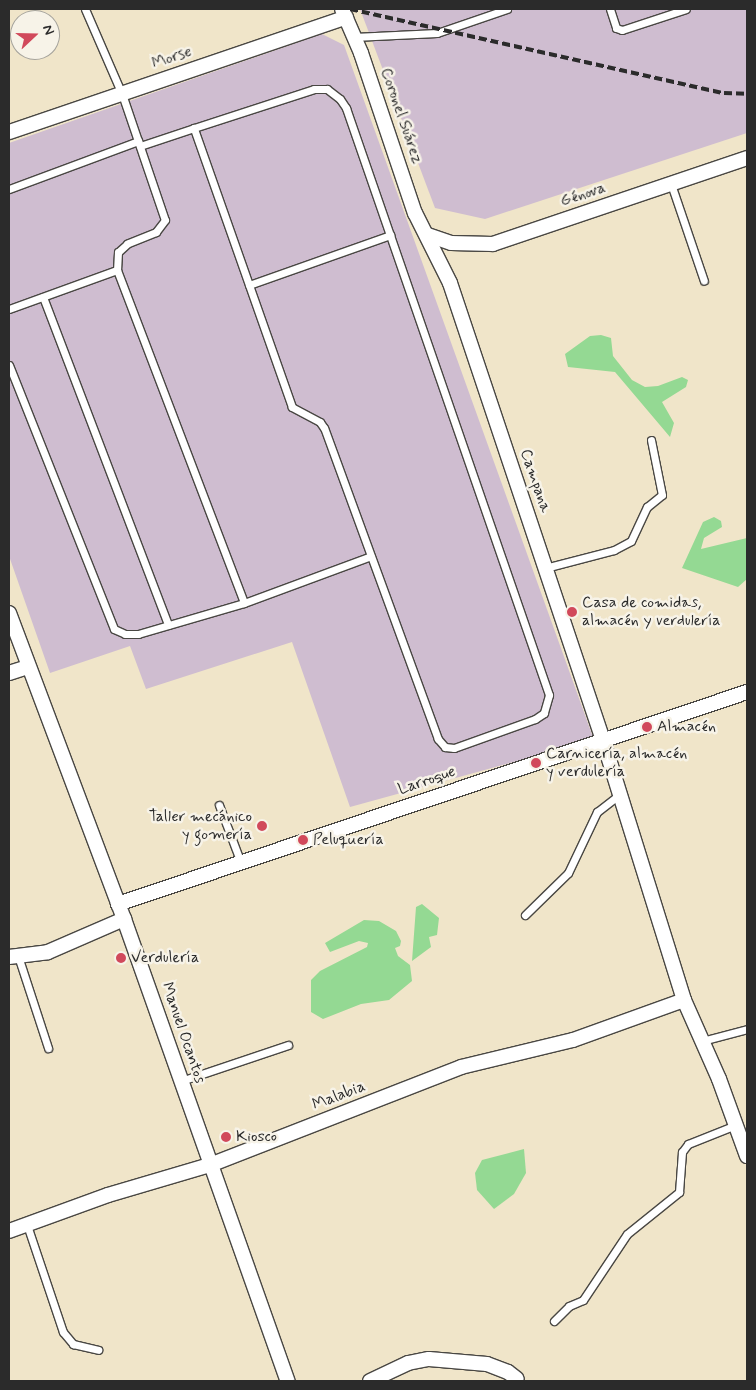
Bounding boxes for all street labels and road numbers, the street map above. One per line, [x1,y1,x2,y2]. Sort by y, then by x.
street label: Morse [149,42,195,74]
street label: Coronel Suárez [375,65,427,167]
street label: Génova [558,179,608,211]
street label: Campana [515,447,555,515]
street label: Larroque [396,762,458,800]
street label: Manuel Ocantos [157,980,209,1086]
street label: Malabia [310,1077,368,1115]

